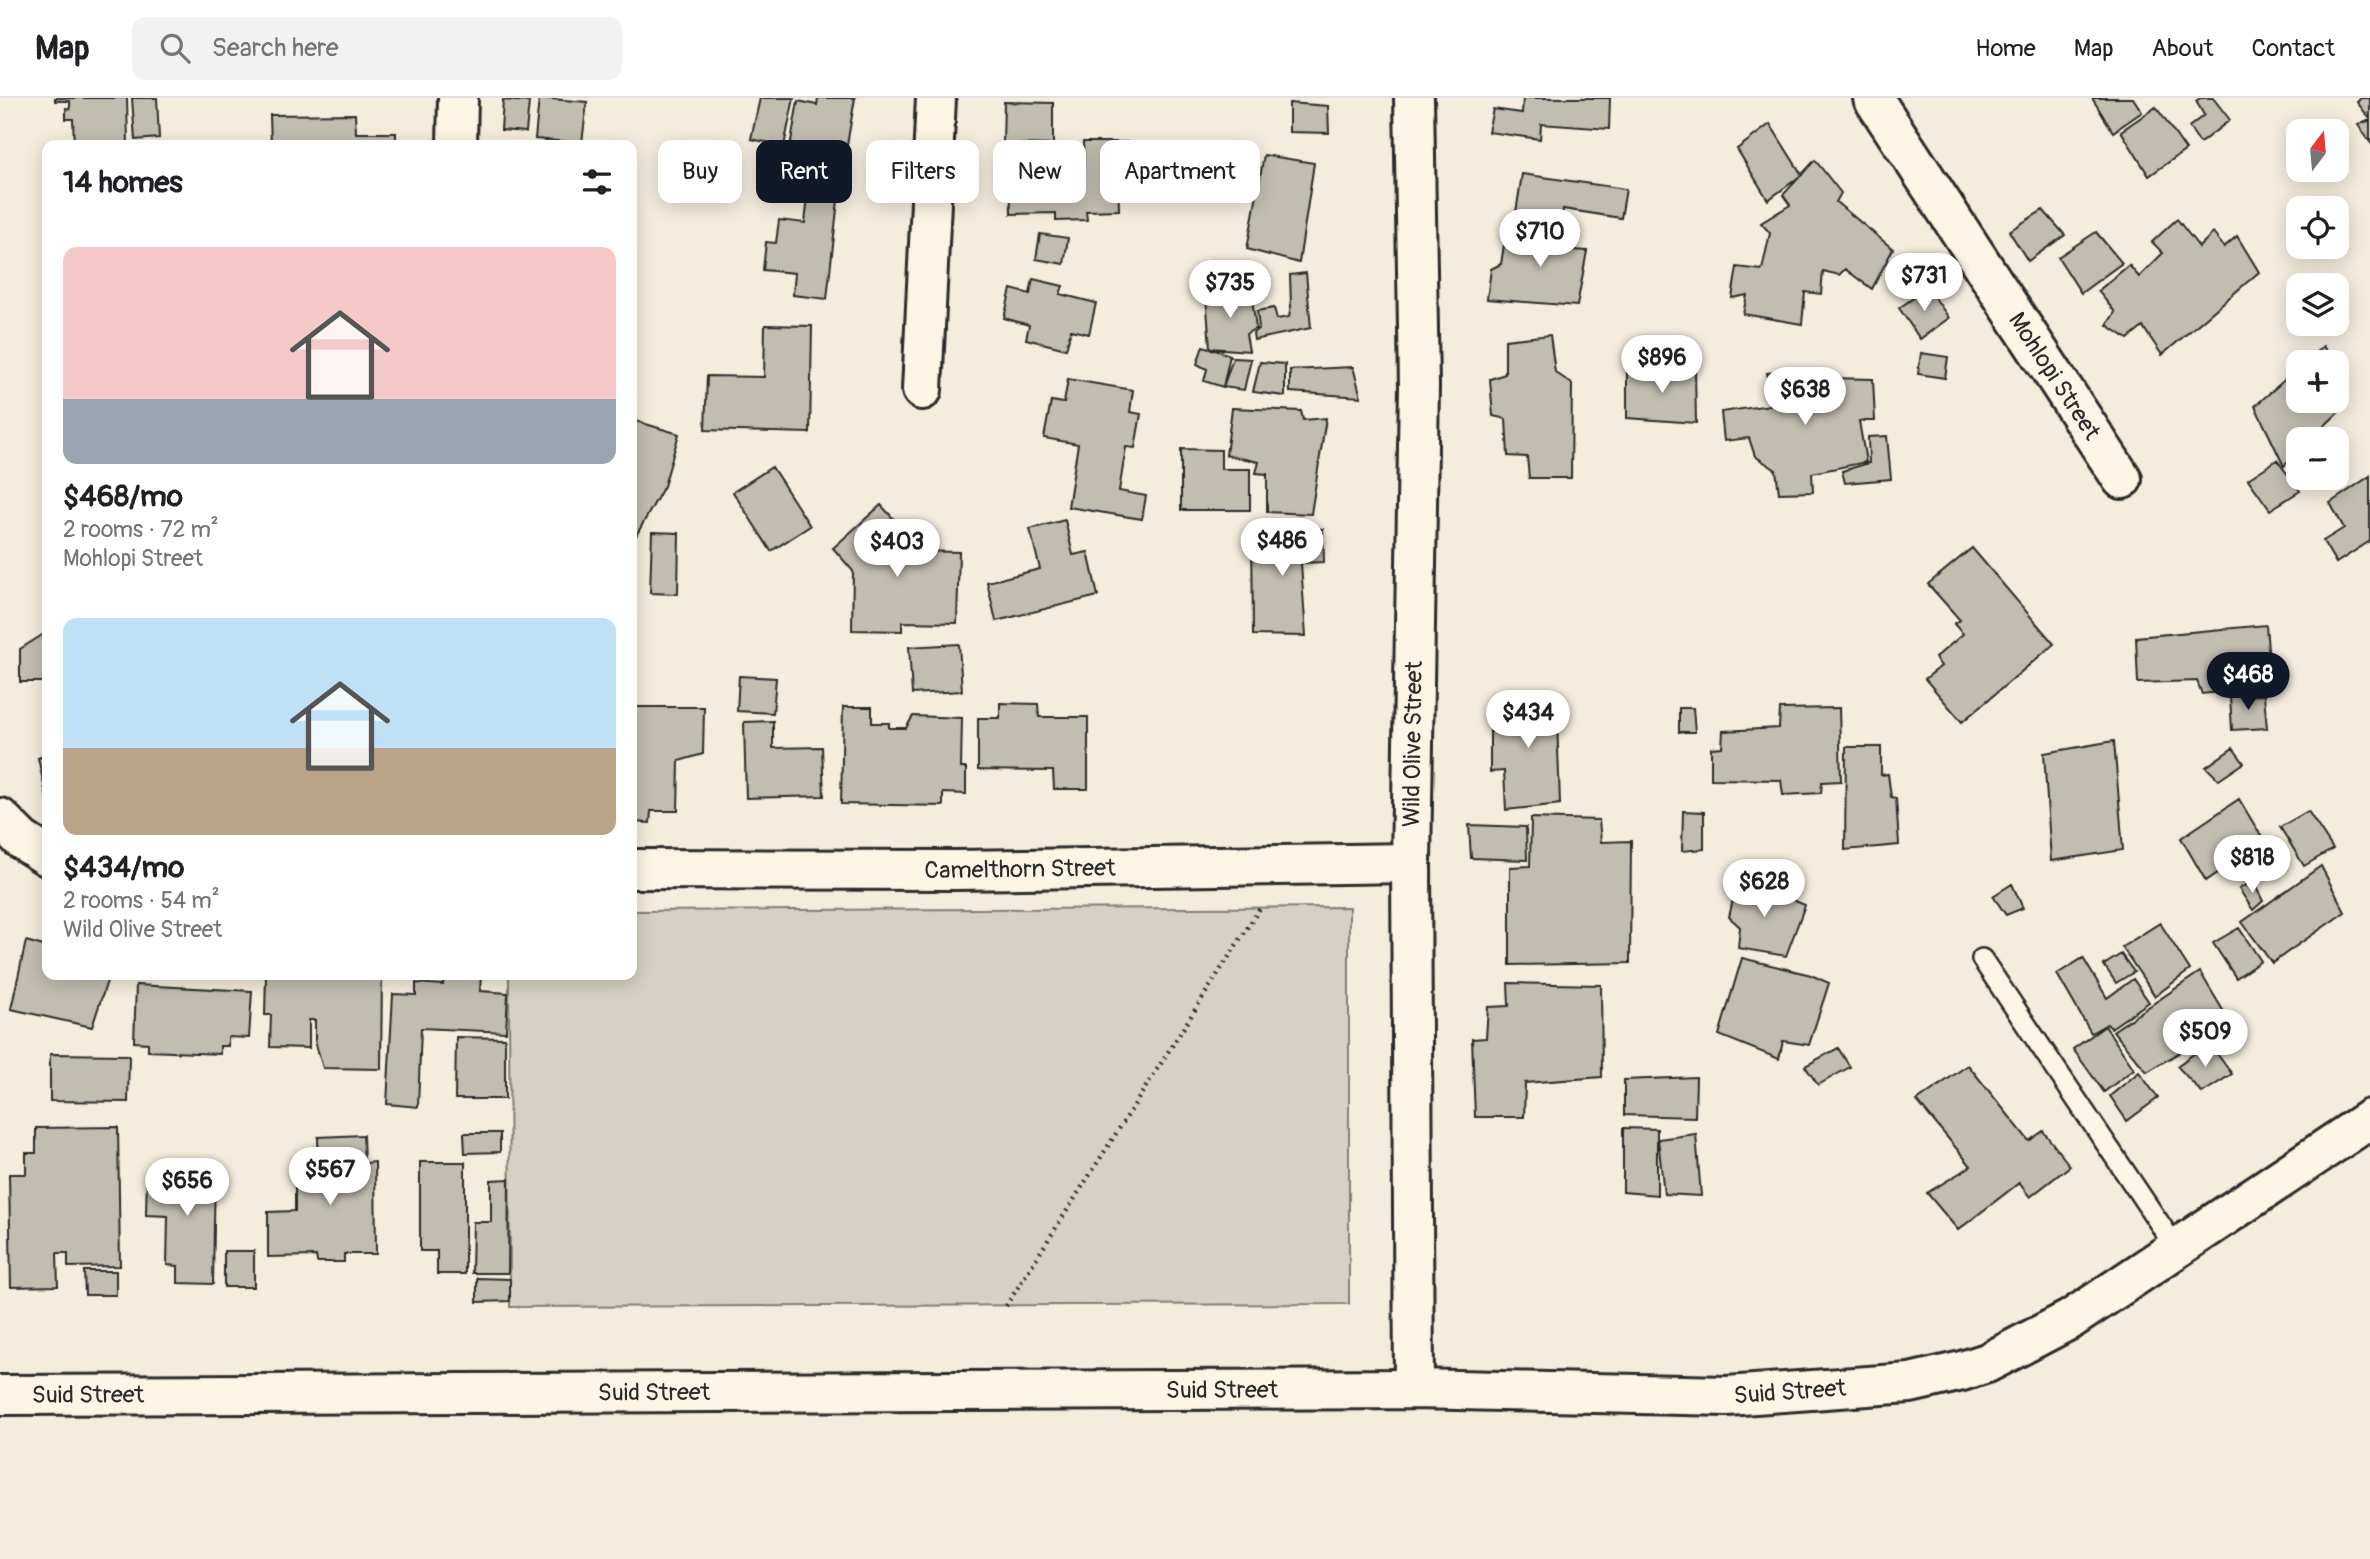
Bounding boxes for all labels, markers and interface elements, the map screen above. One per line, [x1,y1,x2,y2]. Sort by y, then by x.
search box [132,17,622,80]
text: Map [35,28,90,69]
icon: search [156,29,194,67]
text: Search here [212,32,339,64]
text: Home [1975,34,2036,63]
text: Map [2074,34,2114,63]
text: About [2152,34,2214,63]
text: Contact [2252,34,2335,63]
north arrow [2286,119,2348,182]
map controls [2286,119,2349,490]
chip: Buy [658,140,742,203]
chip: Rent [756,140,852,203]
chip: Filters [866,140,979,203]
chip: New [993,140,1086,203]
chip: Apartment [1100,140,1260,203]
icon: filters [578,163,616,201]
text: 14 homes [63,164,183,201]
button: locate [2286,196,2349,259]
pin: $710 [1499,209,1581,269]
text: $710 [1515,217,1565,246]
pin: $731 [1883,254,1965,313]
pin: $735 [1189,260,1271,320]
text: $731 [1901,261,1947,290]
text: $735 [1205,268,1255,297]
button: layers [2286,273,2349,336]
icon: home [277,292,403,418]
street label: Mohlopi Street [2002,307,2107,445]
pin: $896 [1621,336,1703,395]
text: $896 [1637,343,1687,372]
button: + [2286,350,2349,413]
pin: $638 [1764,368,1846,427]
text: $638 [1780,375,1830,404]
button: − [2286,427,2349,490]
text: $468/mo [63,478,183,515]
text: 2 rooms · 72 m² [63,515,219,544]
pin: $486 [1241,518,1323,578]
pin: $403 [856,519,938,579]
text: $486 [1257,526,1307,555]
text: $403 [870,527,924,556]
text: Mohlopi Street [63,544,203,573]
pin: $468 [2207,652,2289,712]
street label: Wild Olive Street [1397,660,1429,827]
text: $468 [2223,660,2273,689]
icon: home [277,663,403,789]
pin: $434 [1487,690,1569,750]
text: $434 [1502,698,1554,727]
pin: $818 [2211,836,2293,895]
text: $818 [2230,843,2274,872]
text: $434/mo [63,849,184,886]
street label: Camelthorn Street [924,853,1116,885]
pin: $628 [1723,860,1805,919]
text: $628 [1739,867,1789,896]
text: 2 rooms · 54 m² [63,886,220,915]
text: Wild Olive Street [63,915,222,944]
pin: $509 [2164,1010,2246,1069]
text: $509 [2179,1017,2231,1046]
pin: $567 [289,1148,371,1207]
text: $567 [305,1155,355,1184]
pin: $656 [146,1158,228,1218]
text: $656 [161,1166,213,1195]
street label: Suid Street [1733,1373,1847,1410]
street label: Suid Street [1166,1375,1279,1405]
street label: Suid Street [598,1377,711,1407]
street label: Suid Street [32,1380,145,1409]

